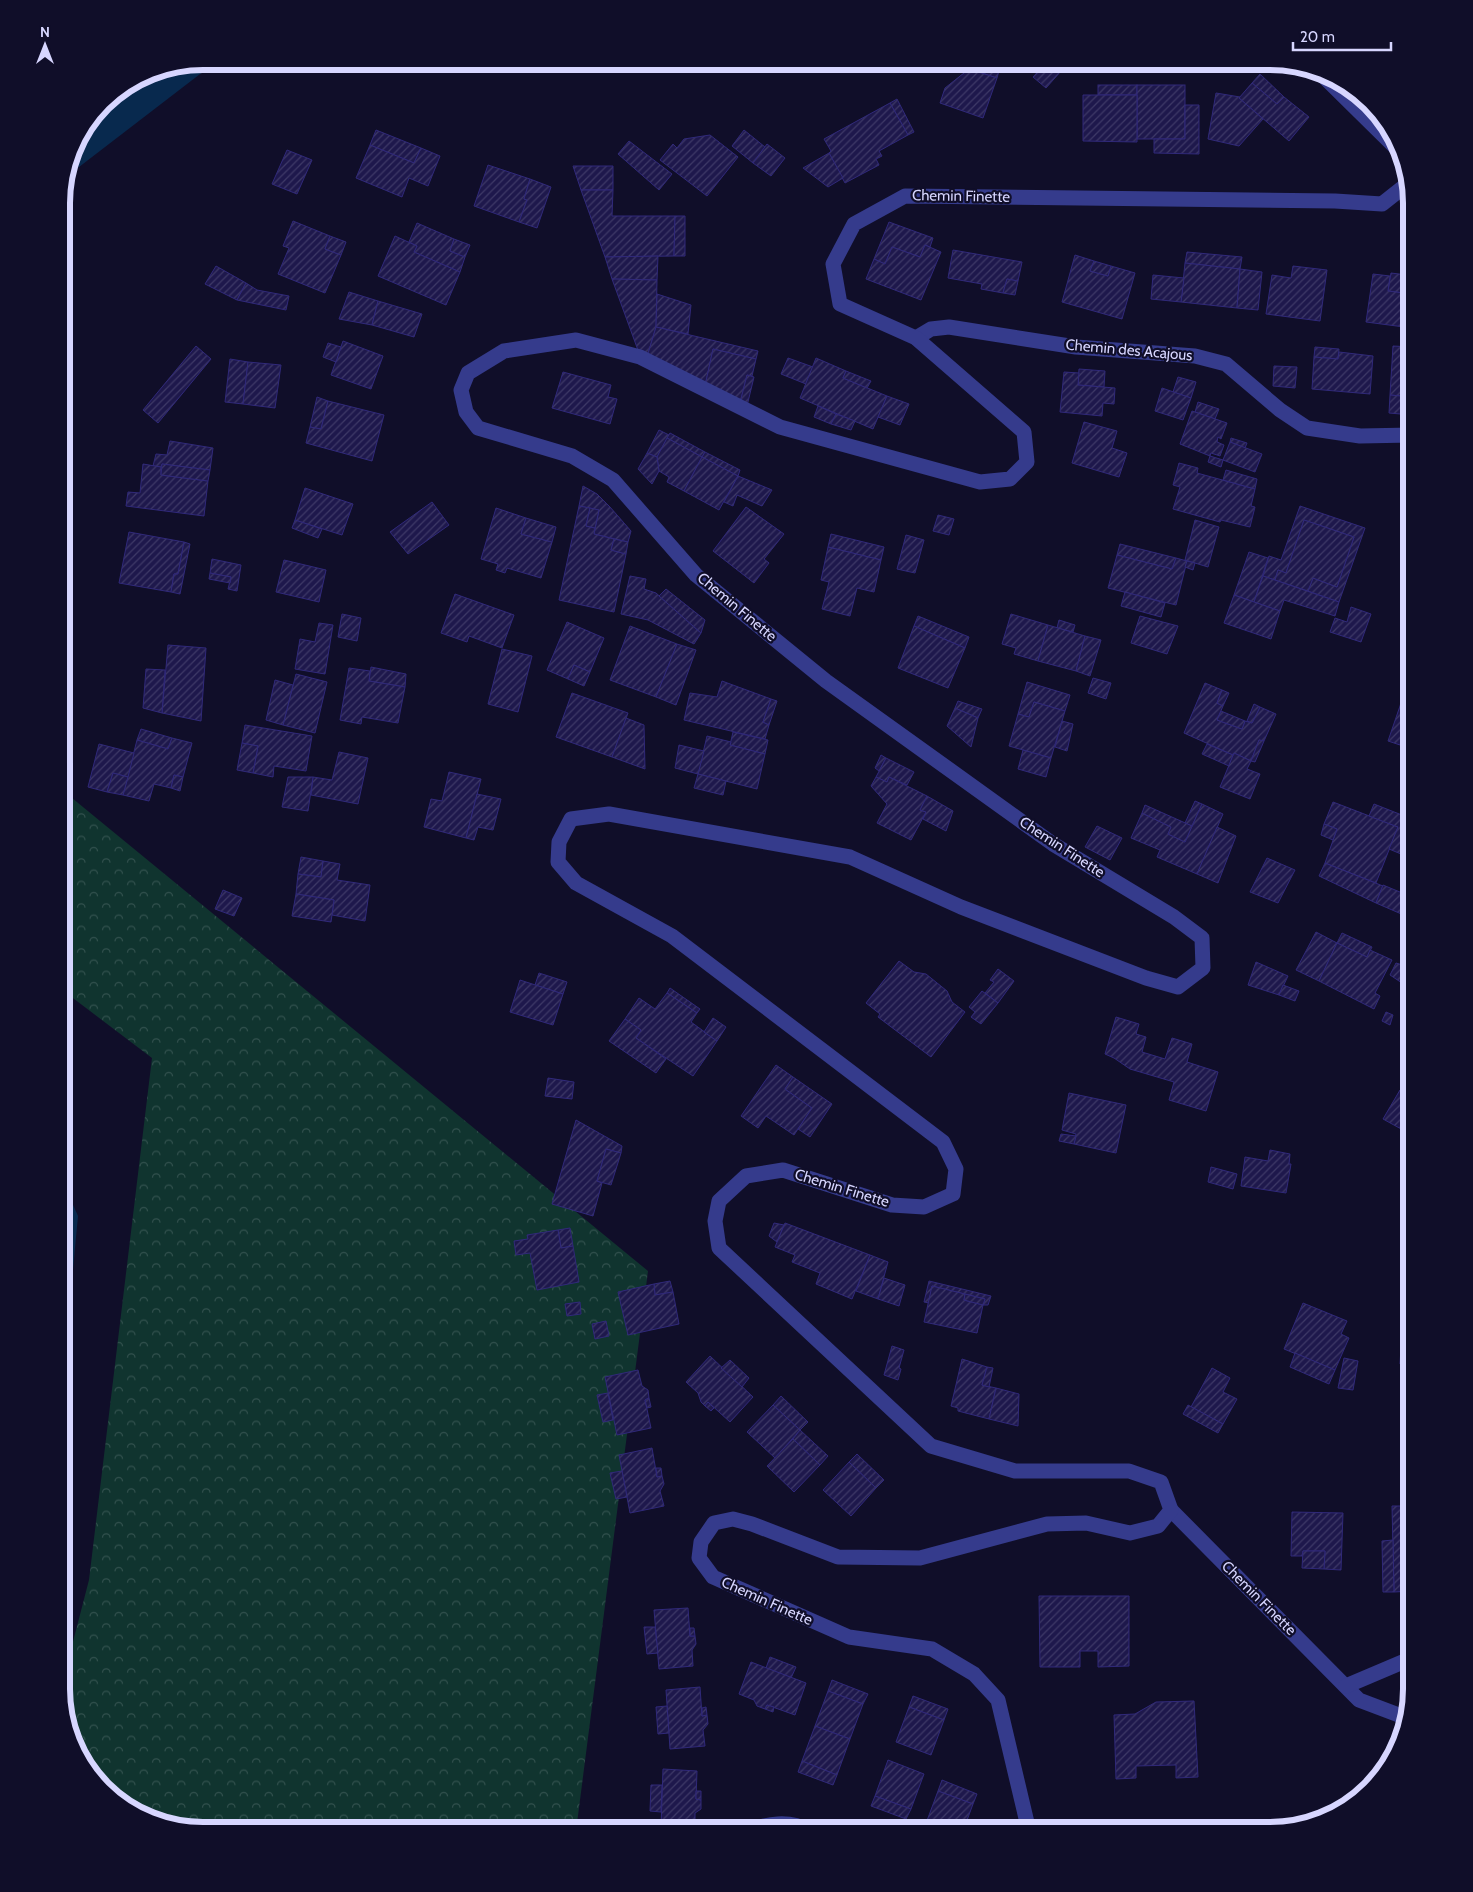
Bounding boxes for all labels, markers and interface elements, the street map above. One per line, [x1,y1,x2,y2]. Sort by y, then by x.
north arrow [20,20,70,70]
scale bar [1293,20,1390,52]
text: N [40,23,50,41]
text: 20 m [1300,28,1335,46]
street label: Chemin Finette [912,186,1010,206]
street label: Chemin des Acajous [1065,335,1193,365]
street label: Chemin Finette [694,569,781,646]
street label: Chemin Finette [1016,813,1108,881]
street label: Chemin Finette [793,1165,892,1211]
street label: Chemin Finette [1218,1557,1300,1639]
street label: Chemin Finette [719,1573,816,1629]

